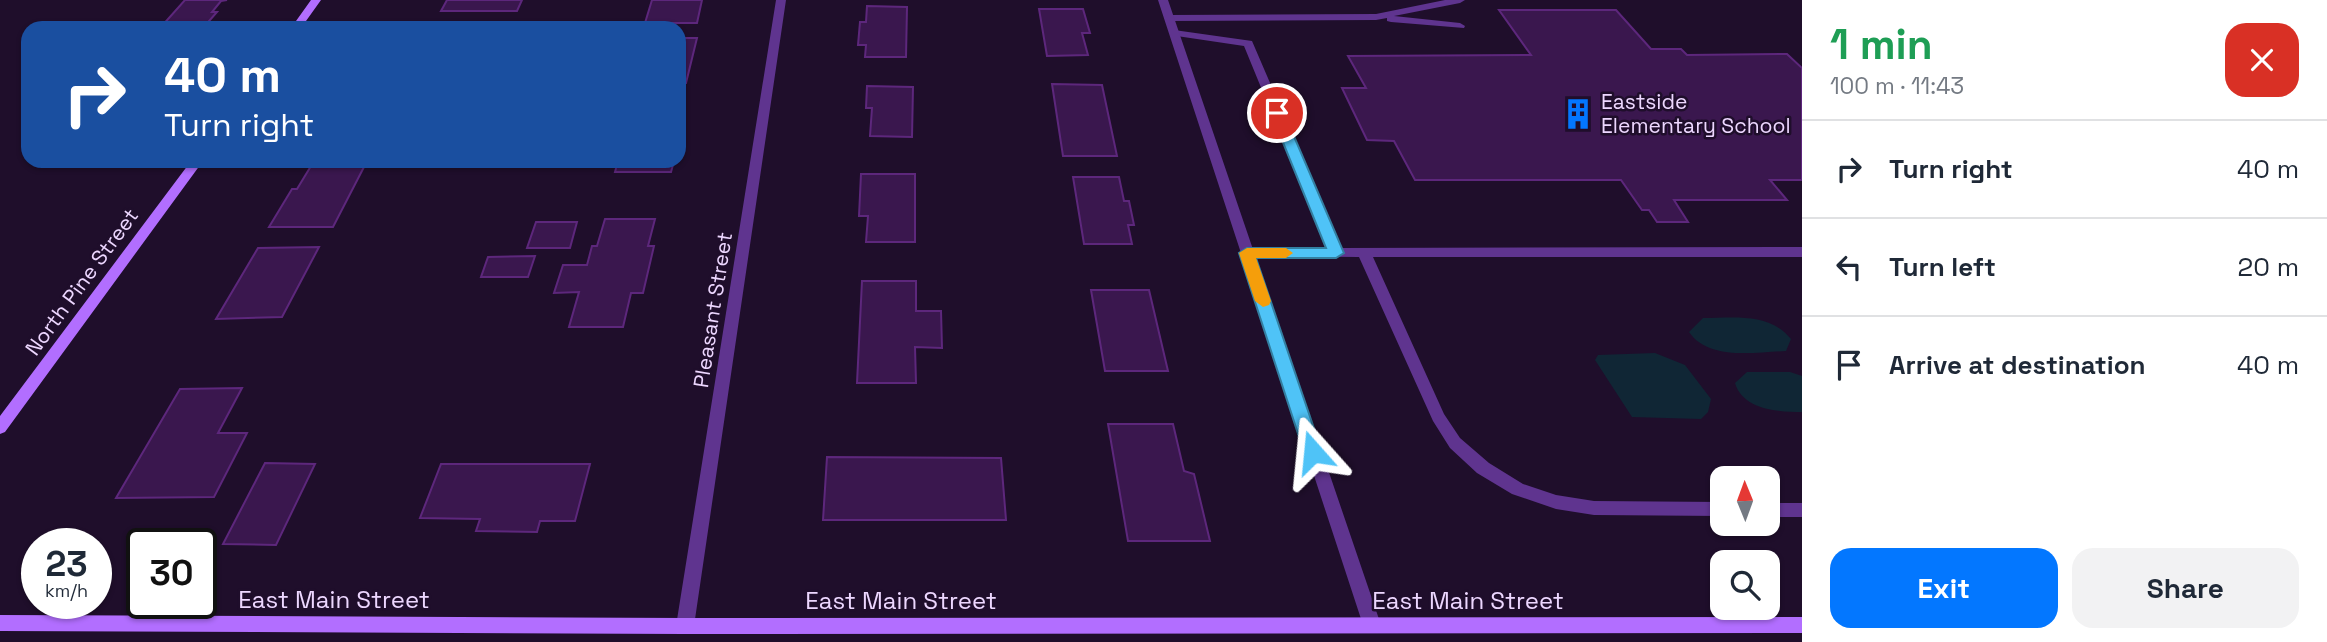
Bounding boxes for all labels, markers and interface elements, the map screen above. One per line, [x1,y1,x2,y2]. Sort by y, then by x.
text: 1 min [1830,18,1933,71]
button: close [2225,23,2299,97]
text: 40 m [164,44,281,106]
icon: right [49,49,140,140]
text: 100 m · 11:43 [1830,71,1964,101]
pin [1247,83,1307,143]
place label: Eastside Elementary School [1601,88,1791,139]
icon: arrive [1258,94,1296,132]
building icon: Eastside Elementary School [1561,97,1595,131]
text: Turn right [164,105,314,145]
icon: right [1830,150,1868,188]
text: Turn right [1889,152,2013,186]
text: 40 m [2237,152,2299,186]
street label: North Pine Street [19,203,144,361]
street label: Pleasant Street [687,230,738,390]
icon: left [1830,248,1868,286]
text: Turn left [1889,250,1996,284]
text: 20 m [2238,250,2299,284]
icon: arrive [1830,346,1868,384]
text: Arrive at destination [1889,348,2146,382]
text: 40 m [2237,348,2299,382]
position arrow [1276,415,1350,489]
north arrow [1710,466,1780,536]
map controls [1710,466,1780,620]
speed limit sign: 30 [126,528,217,619]
text: 23 [45,542,88,586]
button: Exit [1830,548,2058,628]
button: Share [2072,548,2299,628]
button: search [1710,550,1780,620]
text: km/h [45,579,88,602]
street label: East Main Street [238,584,430,615]
street label: East Main Street [805,585,997,616]
street label: East Main Street [1372,585,1564,616]

